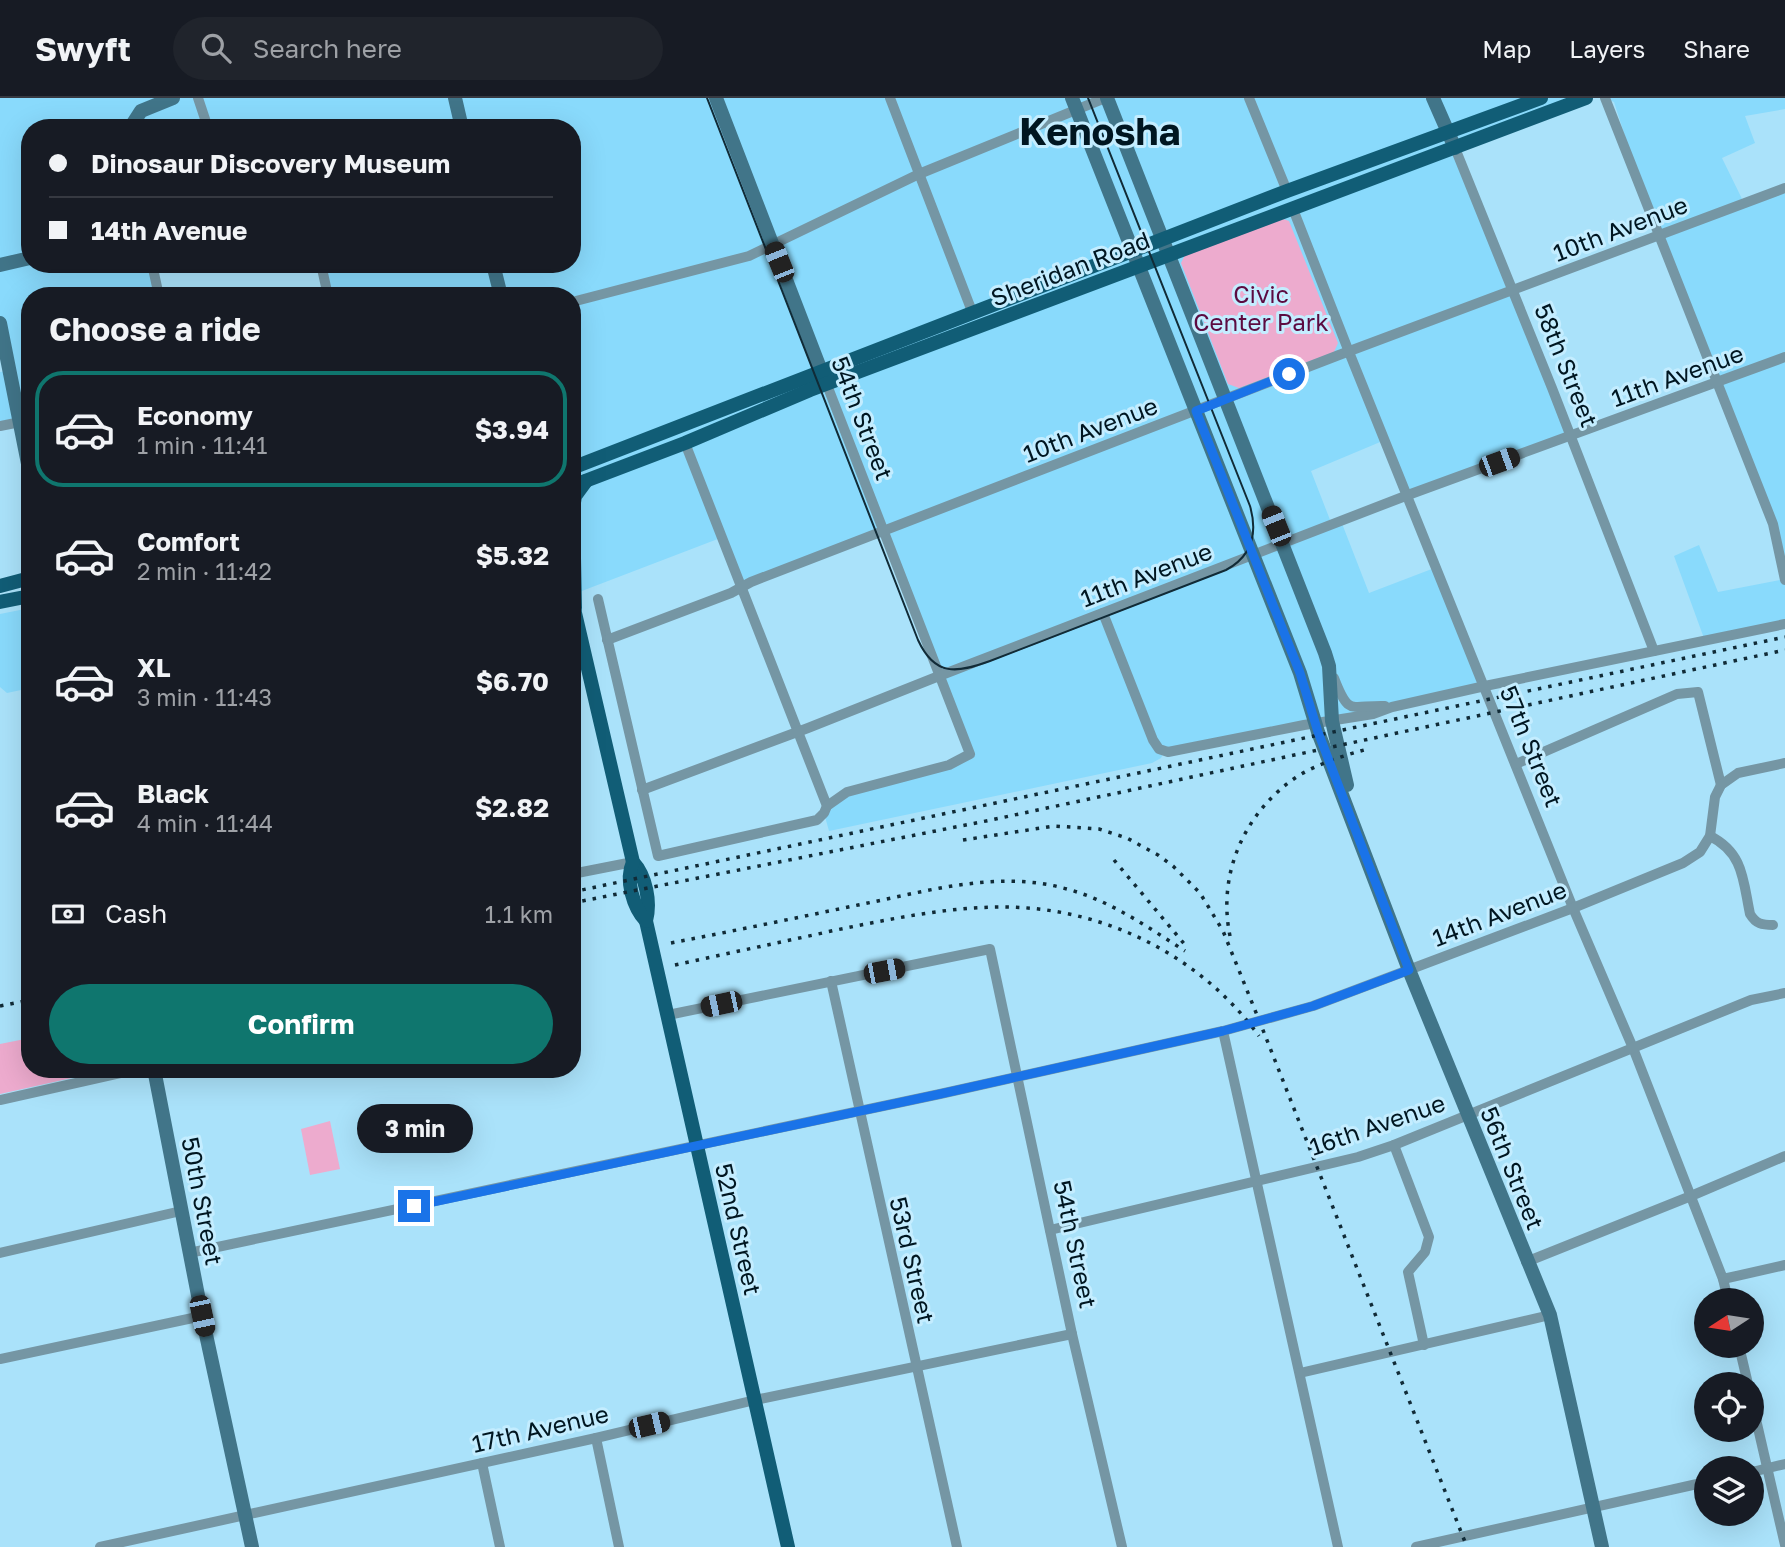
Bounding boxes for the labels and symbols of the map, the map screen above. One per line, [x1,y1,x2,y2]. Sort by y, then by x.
district label: Kenosha [1019,108,1181,153]
street label: 10th Avenue [1549,189,1691,267]
street label: Sheridan Road [987,224,1153,312]
car [762,239,797,285]
park label: Civic Center Park [1193,279,1329,336]
street label: 58th Street [1529,299,1605,431]
street label: 11th Avenue [1607,338,1747,412]
street label: 54th Street [826,352,900,484]
route start [1273,358,1305,390]
street label: 10th Avenue [1019,390,1161,468]
car [1476,445,1523,479]
car [1259,503,1294,549]
street label: 11th Avenue [1076,536,1216,612]
street label: 57th Street [1495,681,1569,811]
street label: 14th Avenue [1428,874,1570,952]
car [862,957,907,985]
car [699,989,744,1019]
street label: 16th Avenue [1306,1087,1448,1161]
street label: 56th Street [1475,1102,1551,1234]
callout: 3 min [356,1104,472,1154]
street label: 50th Street [176,1134,230,1268]
street label: 52nd Street [710,1160,768,1298]
street label: 54th Street [1048,1177,1104,1311]
route end [398,1190,430,1222]
street label: 53rd Street [884,1194,942,1326]
north arrow [1694,1288,1764,1358]
car [188,1293,217,1339]
street label: 17th Avenue [469,1398,611,1458]
car [627,1410,672,1440]

